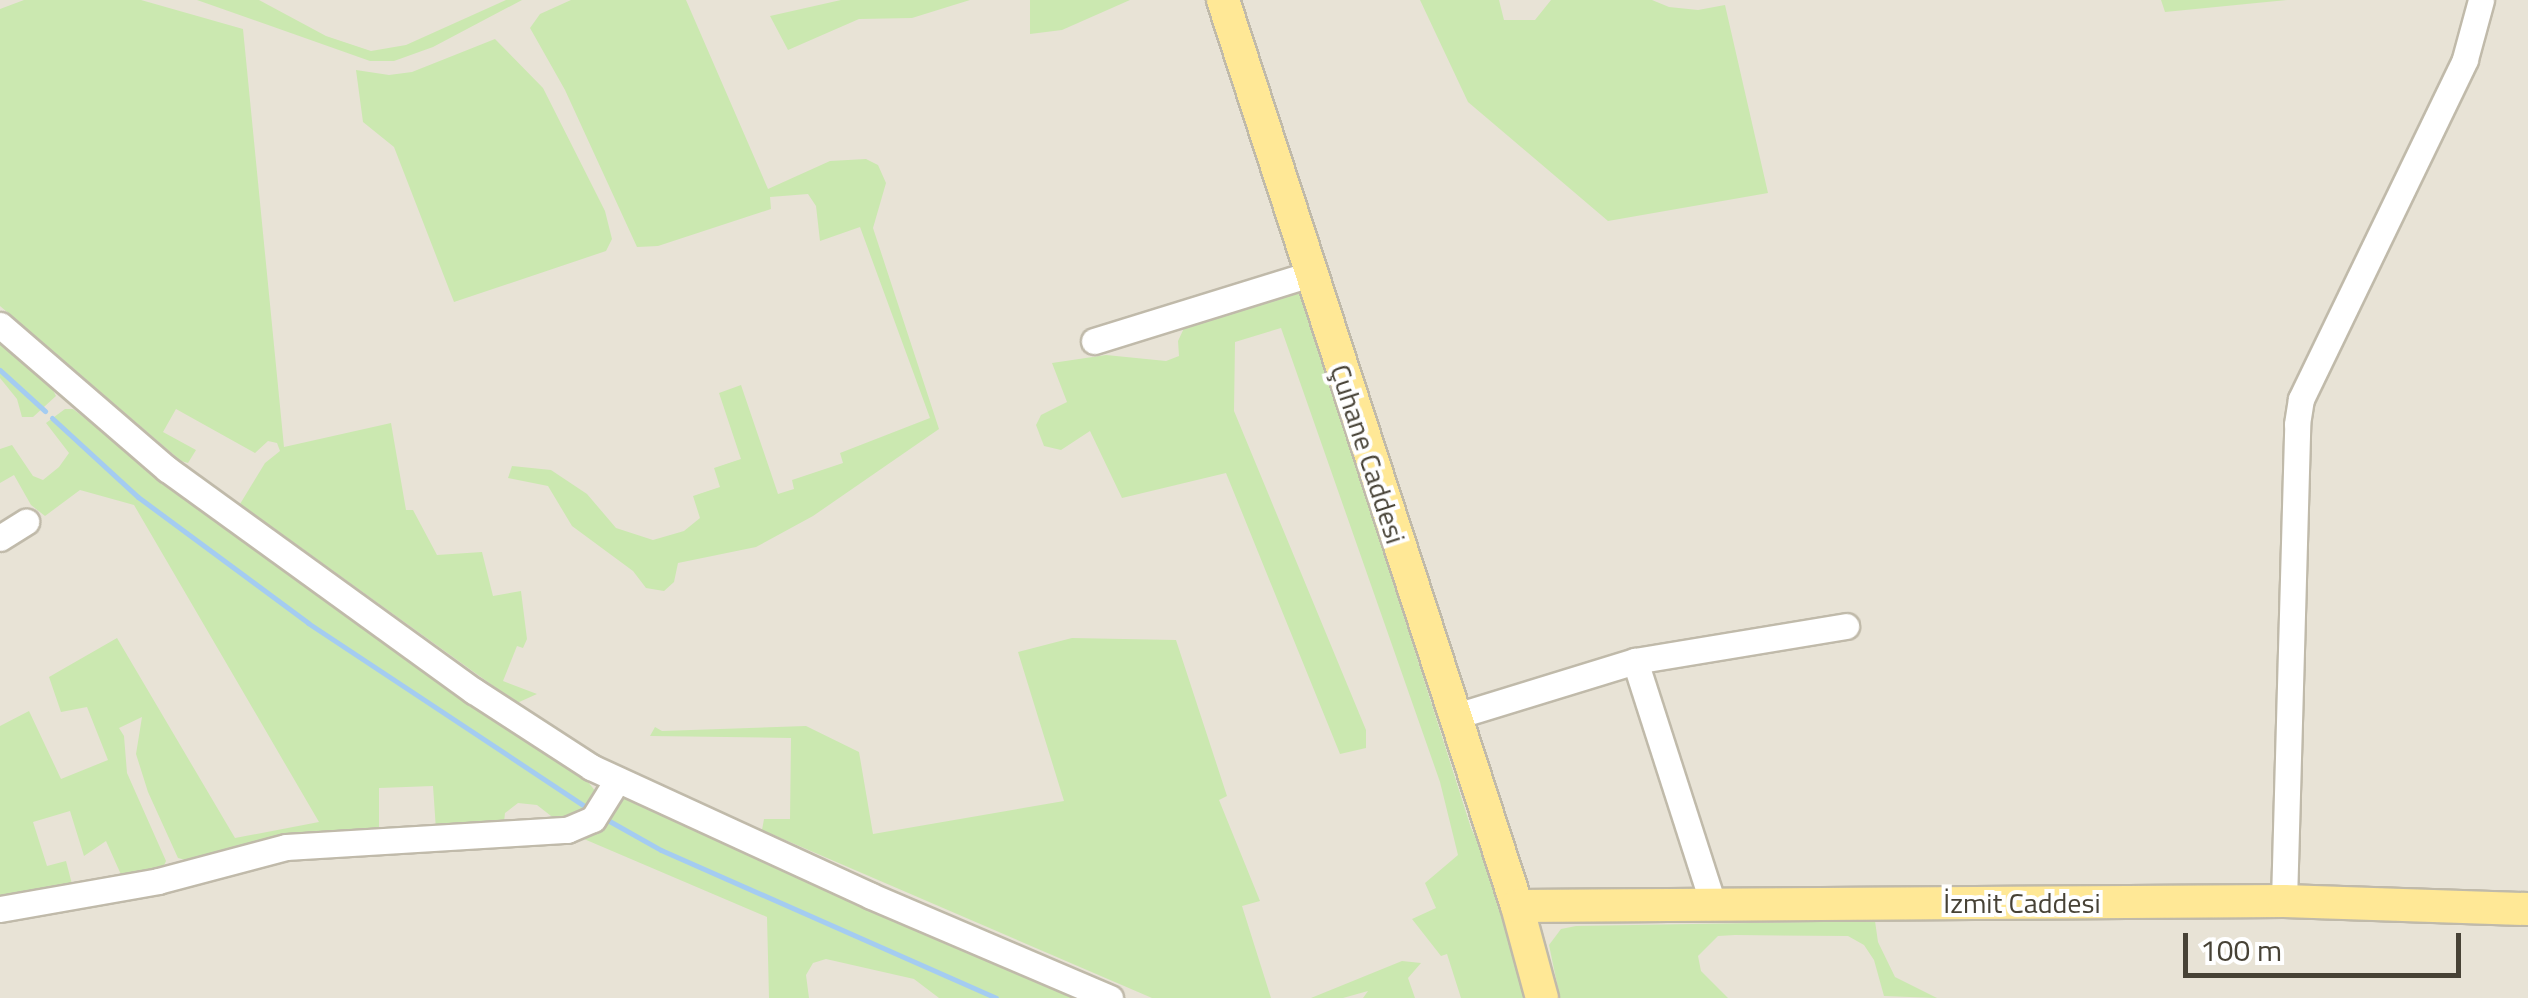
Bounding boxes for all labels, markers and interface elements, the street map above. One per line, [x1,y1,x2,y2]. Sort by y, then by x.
street label: Çuhane Caddesi [1323,360,1413,548]
street label: İzmit Caddesi [1943,886,2101,920]
scale bar [2188,913,2466,975]
text: 100 m [2200,927,2282,973]

